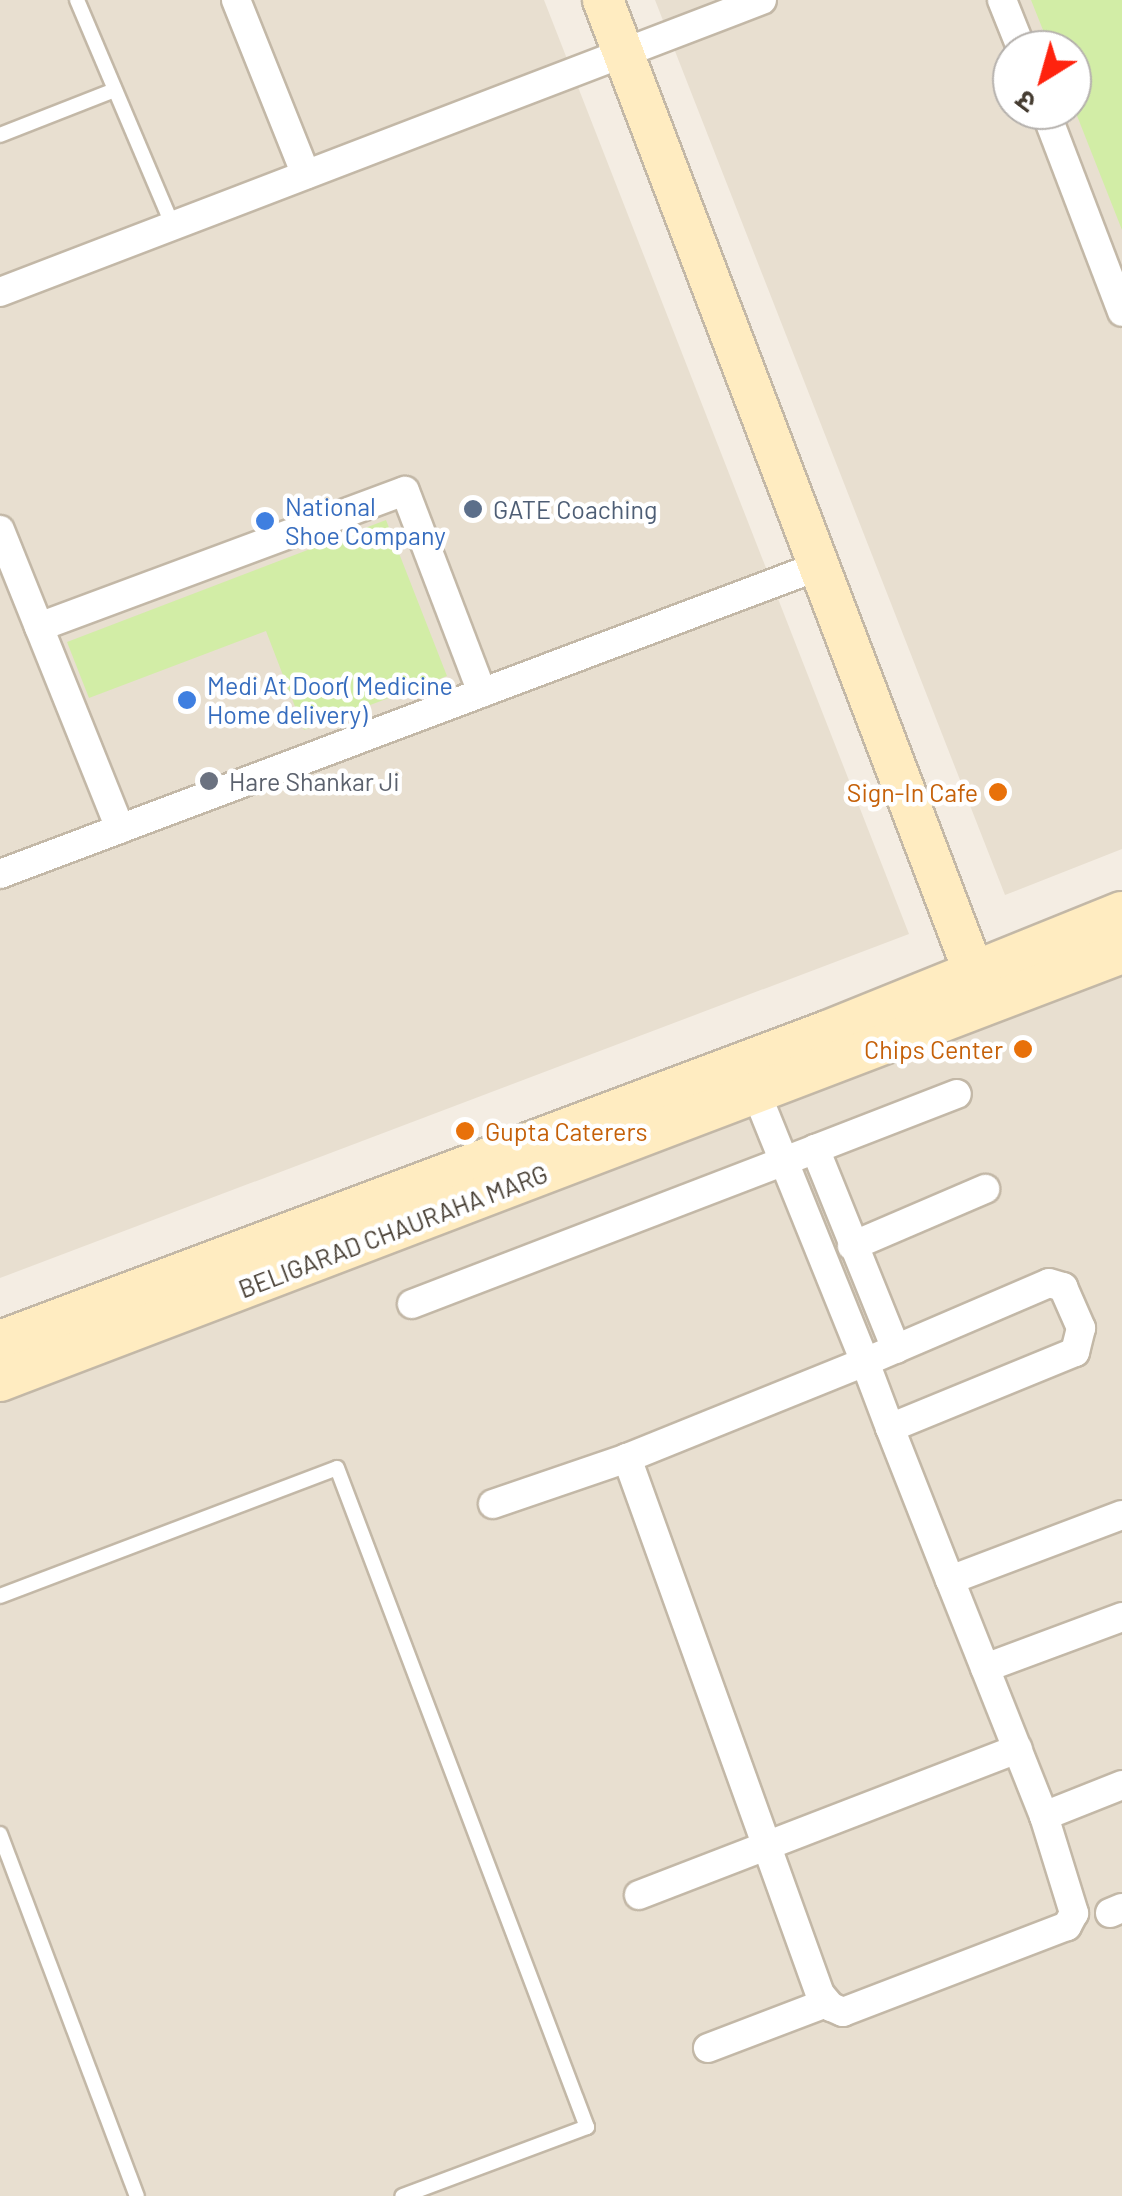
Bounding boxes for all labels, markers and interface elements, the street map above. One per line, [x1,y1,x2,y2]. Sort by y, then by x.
north arrow [992,30,1092,130]
text: उ [1008,84,1042,121]
place label: National Shoe Company [285,492,446,551]
place label: GATE Coaching [493,494,657,524]
marker: GATE Coaching [462,498,484,520]
marker: National Shoe Company [254,510,276,532]
place label: Medi At Door( Medicine Home delivery) [207,671,453,730]
marker: Medi At Door( Medicine Home delivery) [176,689,198,711]
place label: Hare Shankar Ji [229,766,400,796]
marker: Hare Shankar Ji [198,770,220,792]
place label: Sign-In Cafe [847,777,978,807]
marker: Sign-In Cafe [987,781,1009,803]
place label: Chips Center [864,1034,1003,1064]
marker: Chips Center [1012,1038,1034,1060]
place label: Gupta Caterers [485,1116,647,1146]
marker: Gupta Caterers [454,1120,476,1142]
street label: BELIGARAD CHAURAHA MARG [234,1158,552,1304]

